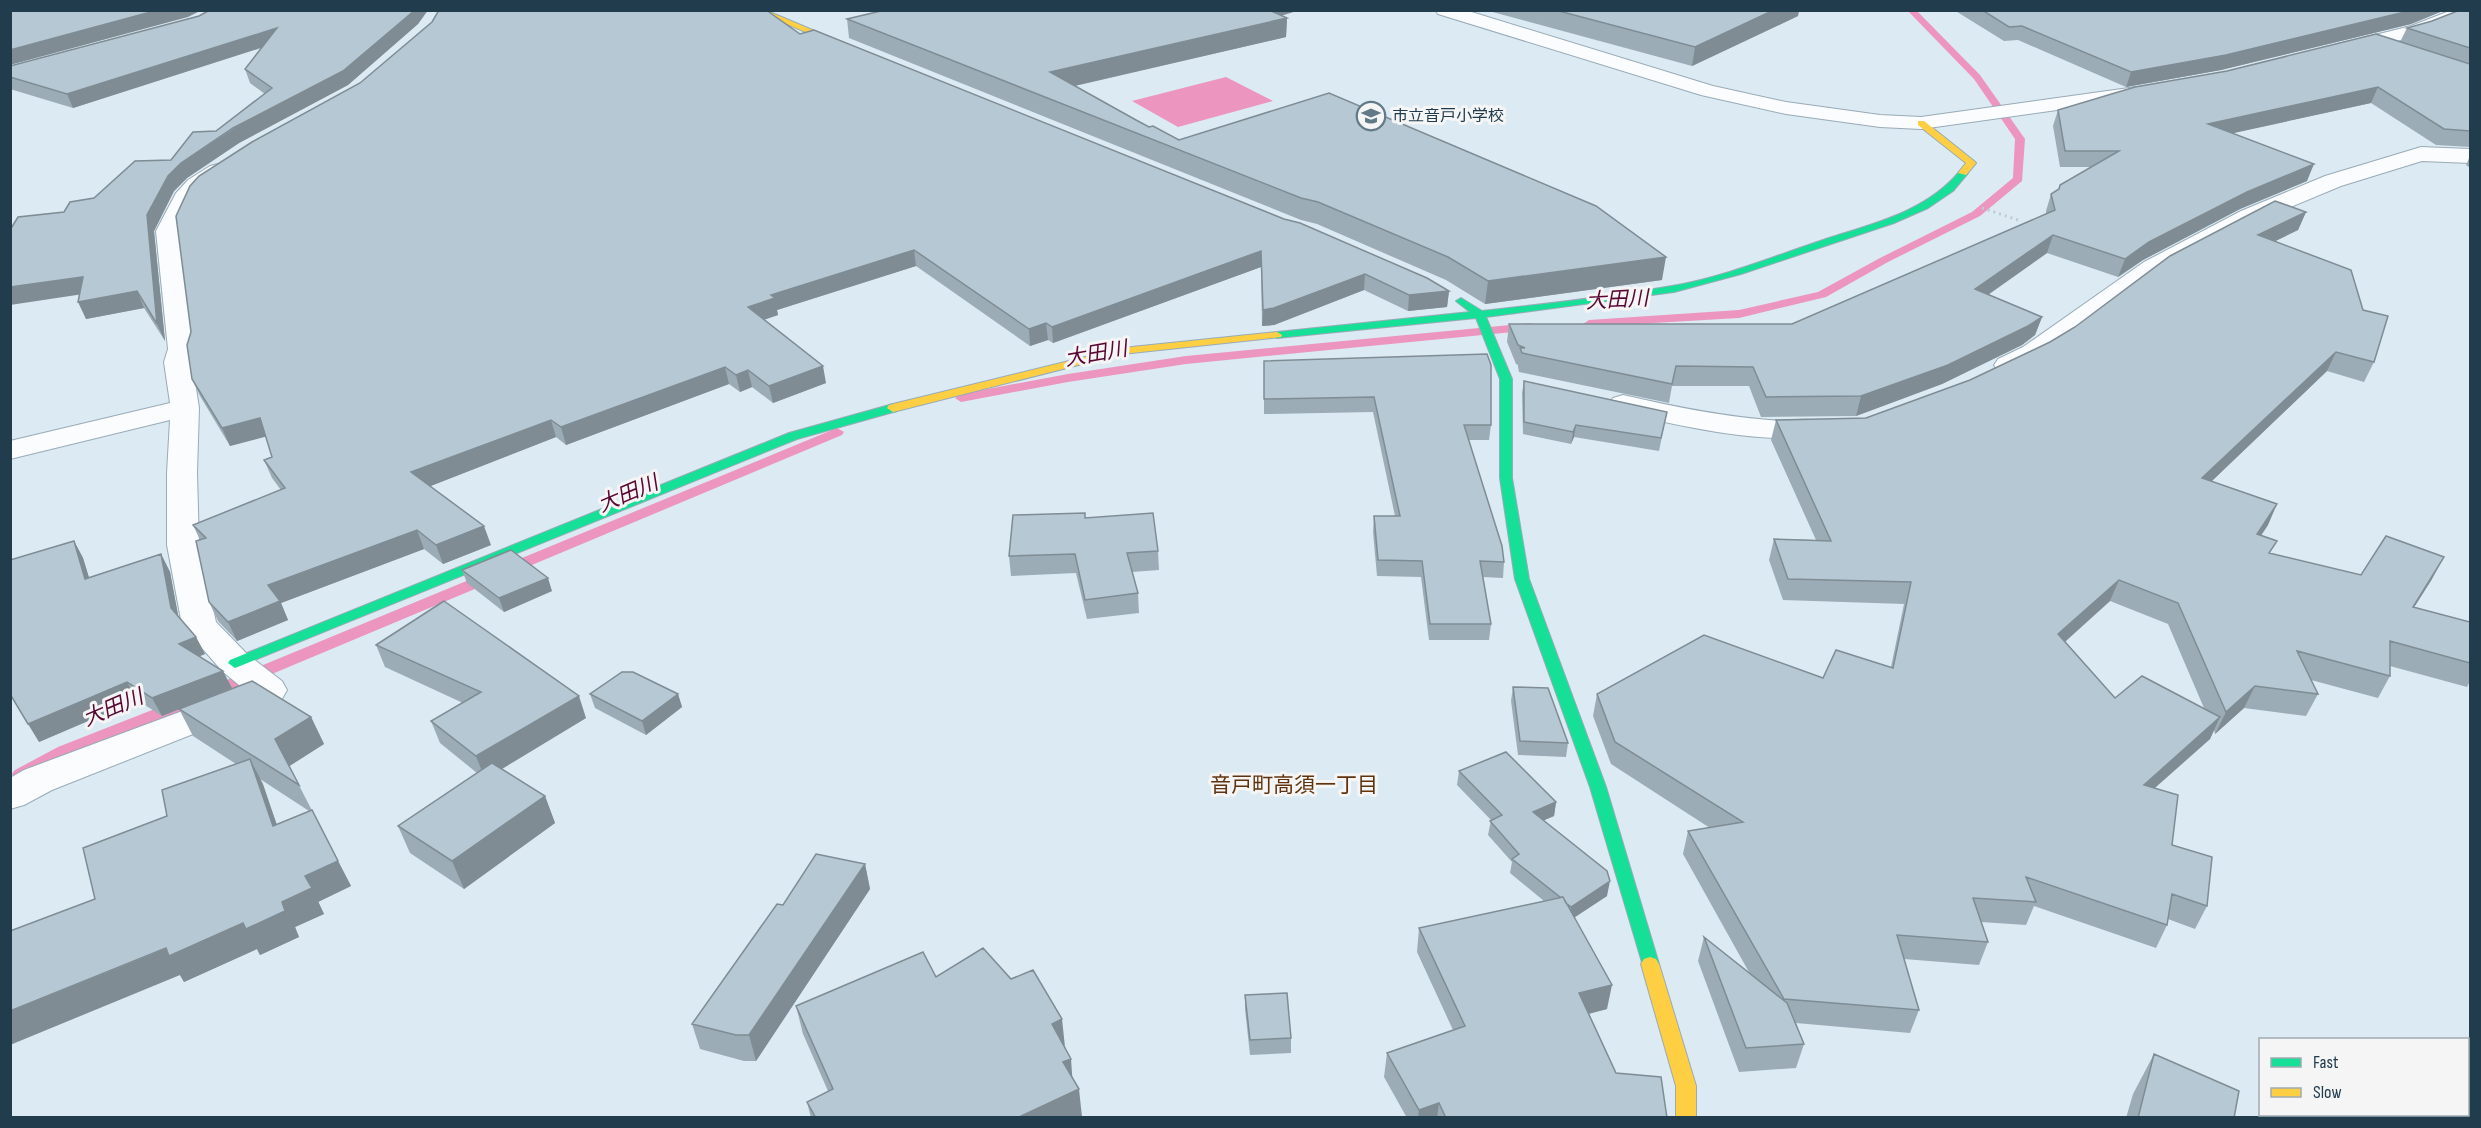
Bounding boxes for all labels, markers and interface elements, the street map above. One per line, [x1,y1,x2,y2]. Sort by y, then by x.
school or university icon: 市立音戸小学校 [1355,100,1387,132]
place label: 市立音戸小学校 [1392,107,1504,126]
water label: 大田川 [1585,286,1651,314]
water label: 大田川 [1063,336,1131,372]
water label: 大田川 [594,469,664,518]
water label: 大田川 [79,683,149,732]
district label: 音戸町高須一丁目 [1210,773,1378,798]
legend [2259,1038,2469,1116]
text: Fast [2313,1052,2339,1073]
text: Slow [2313,1082,2342,1103]

